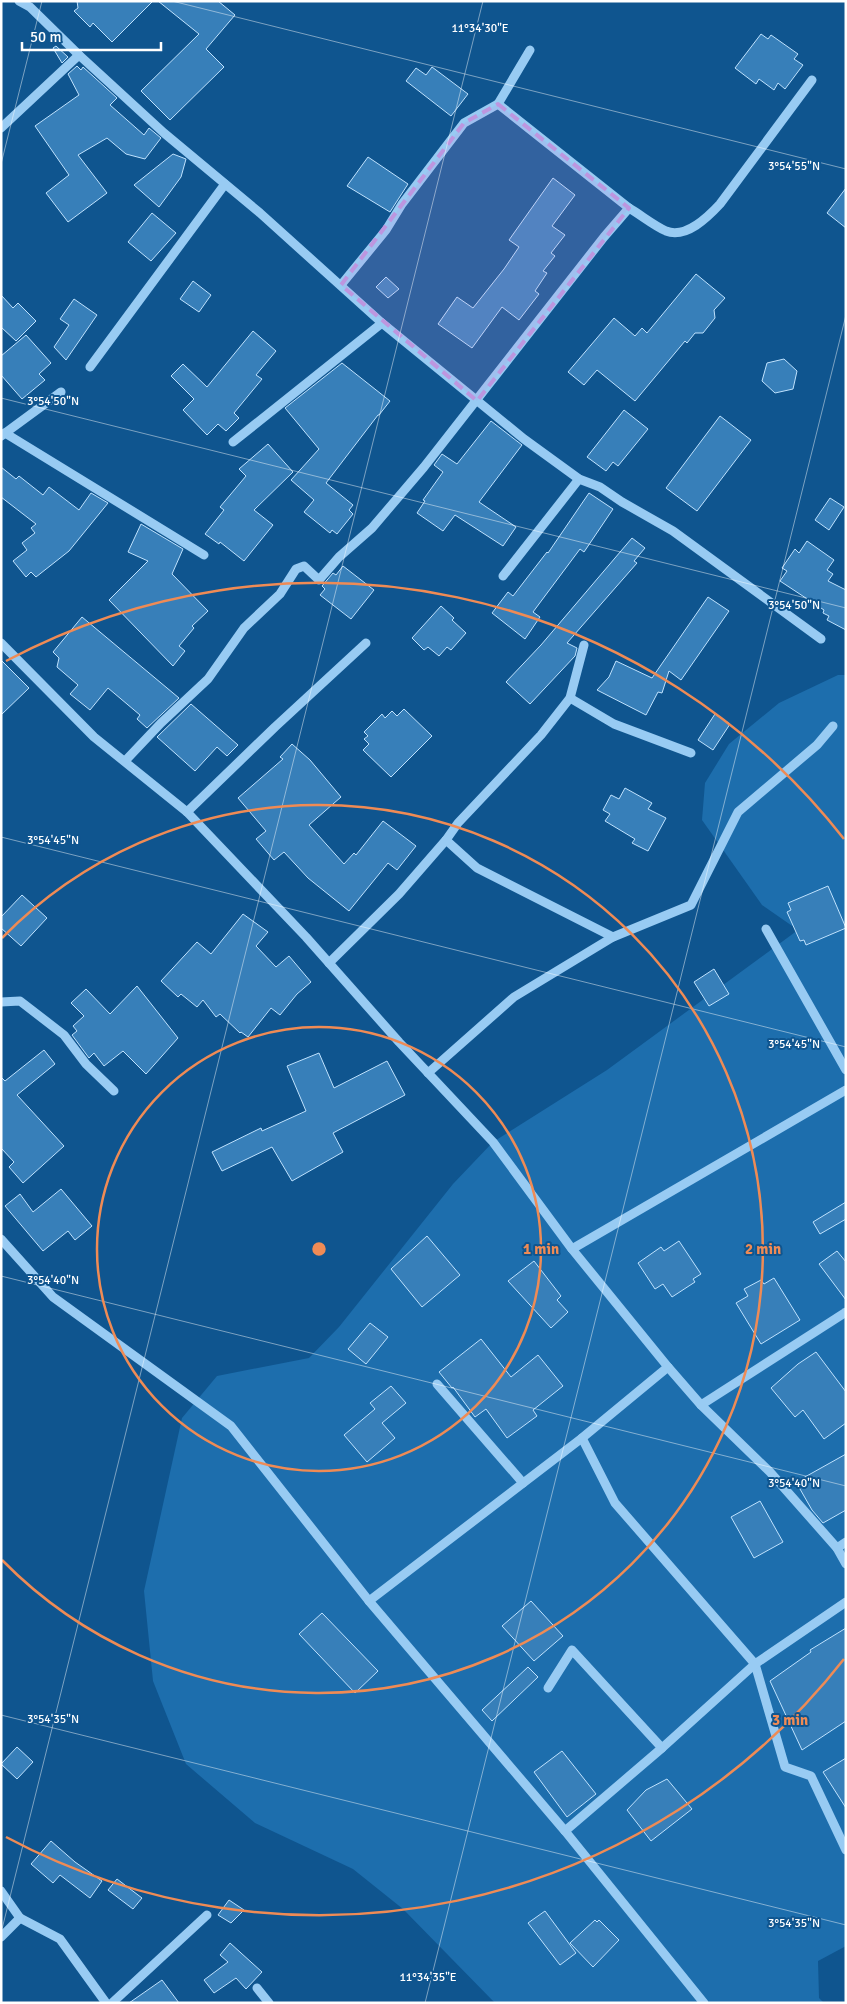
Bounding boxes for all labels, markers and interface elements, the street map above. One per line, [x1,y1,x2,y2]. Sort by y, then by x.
scale bar [22,20,161,52]
text: 11°34'30"E [451,21,509,36]
text: 50 m [30,28,61,46]
text: 3°54'55"N [768,159,820,174]
text: 3°54'50"N [27,394,79,409]
text: 3°54'50"N [768,598,820,613]
text: 3°54'45"N [27,833,79,848]
text: 3°54'45"N [768,1037,820,1052]
centre of rings [310,1240,328,1258]
text: 1 min [523,1240,559,1258]
text: 2 min [745,1240,781,1258]
text: 3°54'40"N [27,1273,79,1288]
text: 3°54'40"N [768,1476,820,1491]
text: 3 min [772,1711,808,1729]
text: 3°54'35"N [27,1712,79,1727]
text: 3°54'35"N [768,1916,820,1931]
text: 11°34'35"E [399,1970,457,1985]

